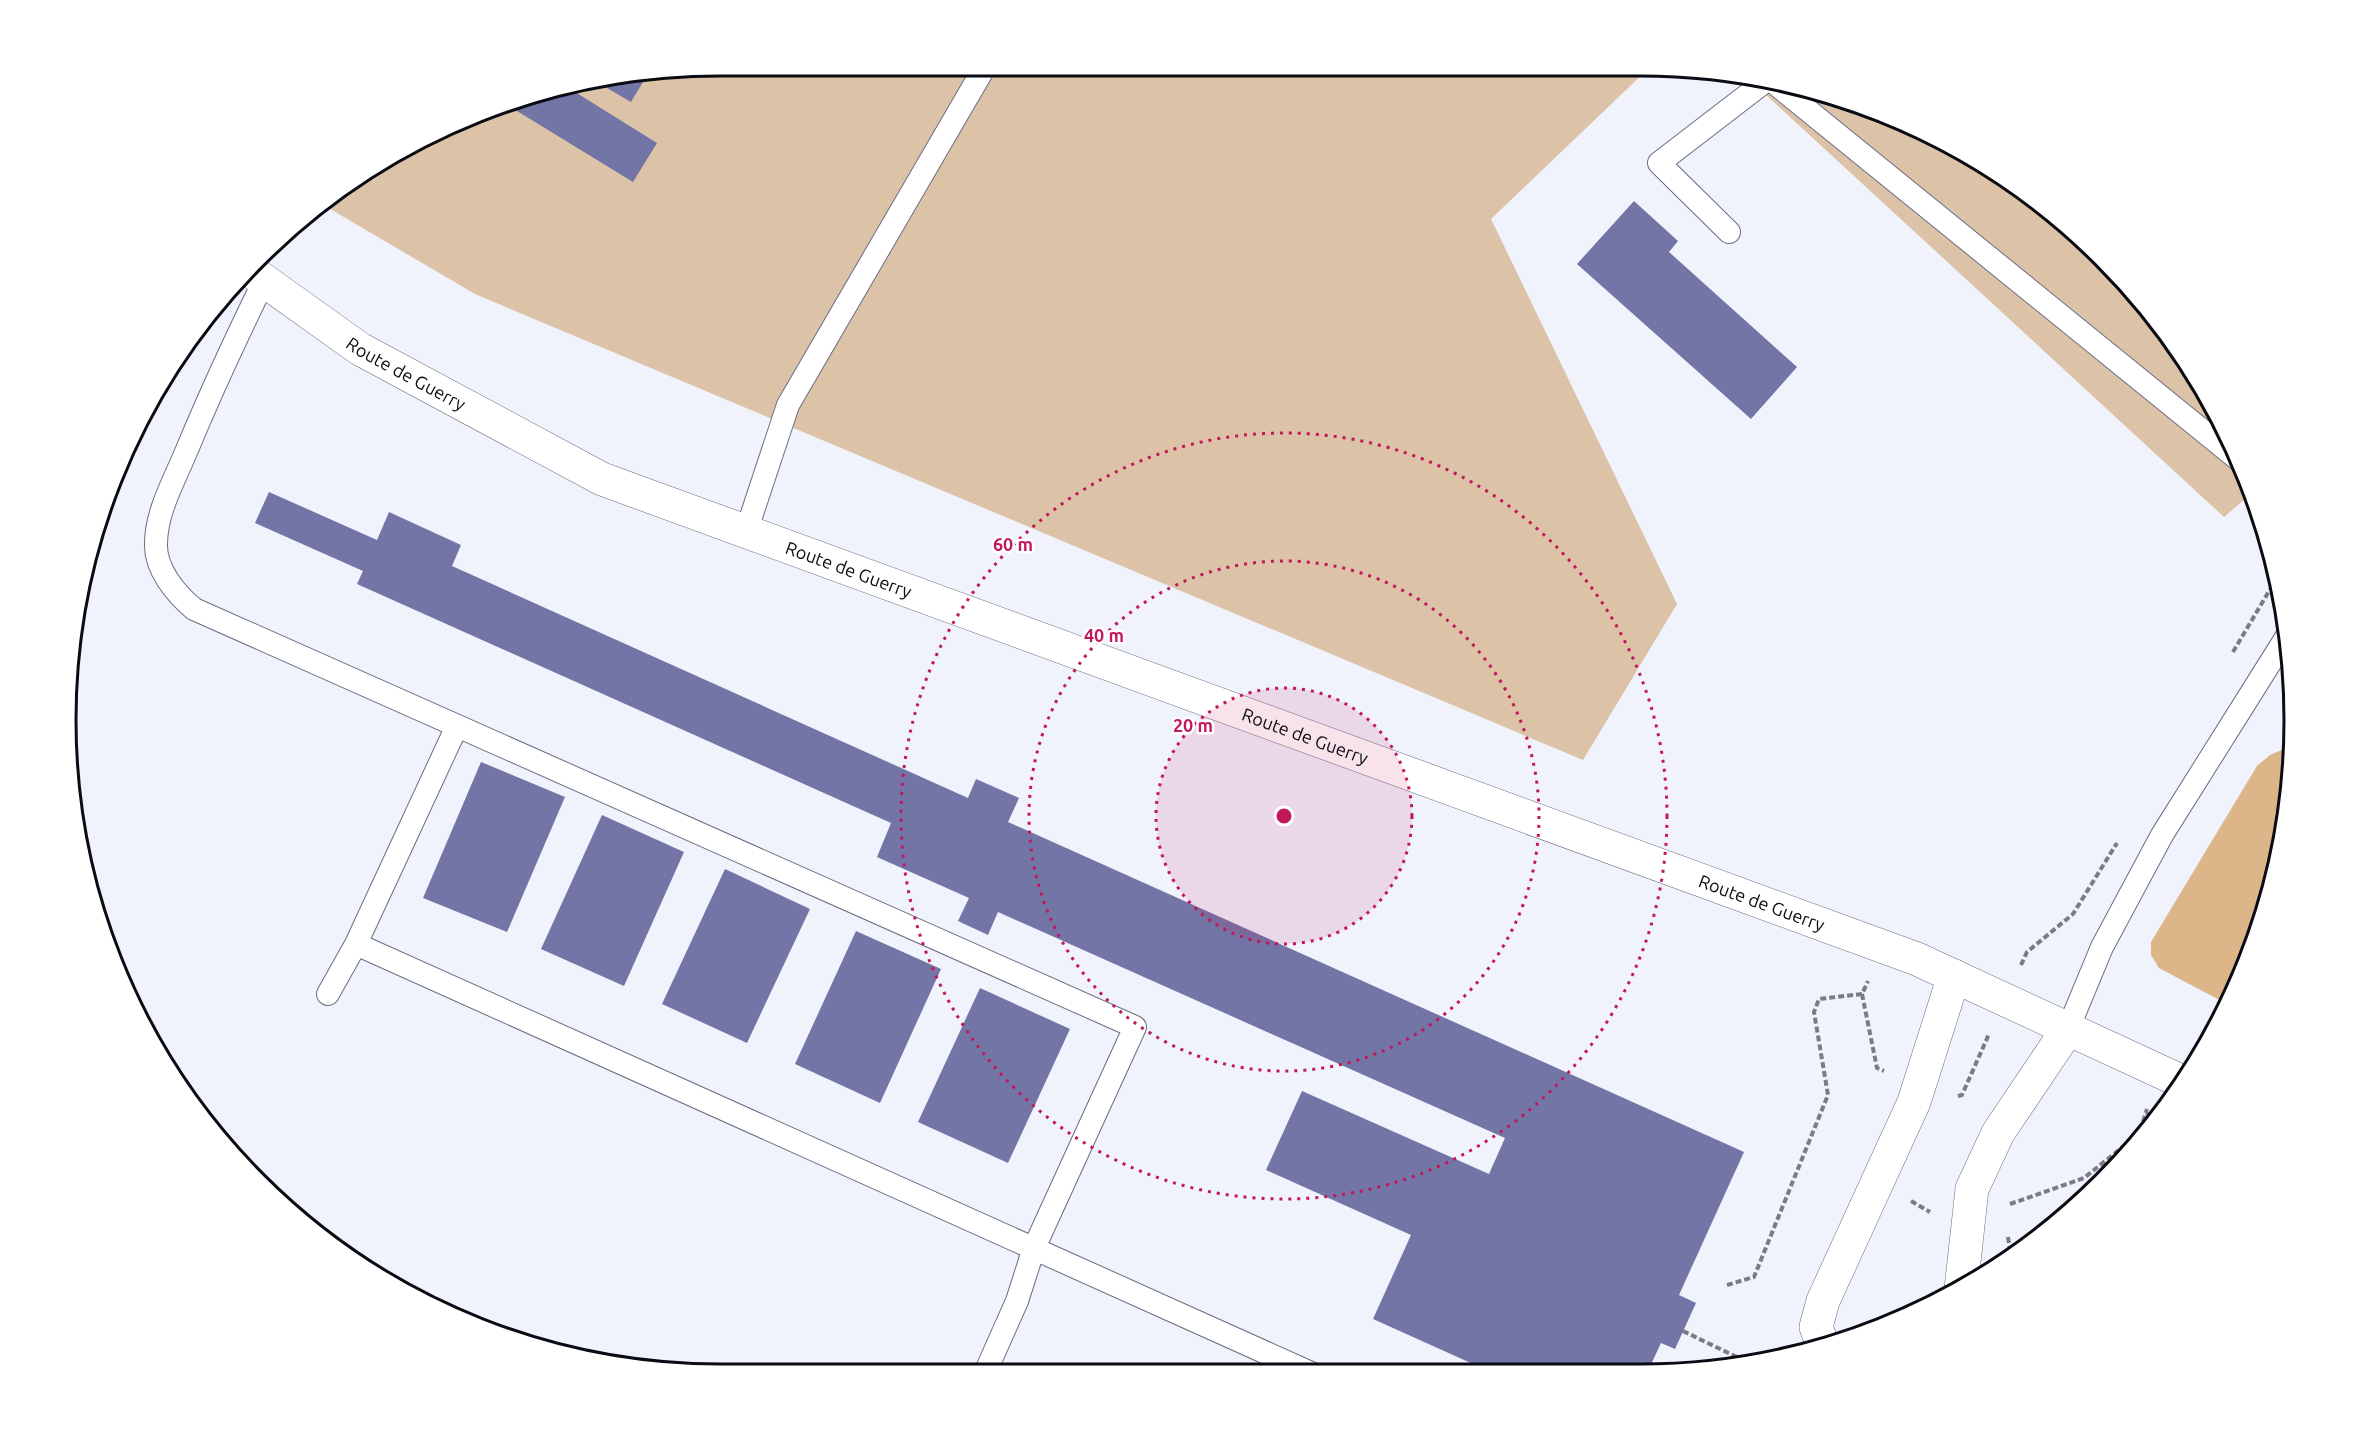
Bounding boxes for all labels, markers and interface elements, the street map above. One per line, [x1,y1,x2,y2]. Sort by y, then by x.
street label: Route de Guerry [343,333,470,414]
text: 60 m [993,534,1033,554]
street label: Route de Guerry [783,537,915,601]
text: 40 m [1084,625,1124,645]
street label: Route de Guerry [1240,704,1371,768]
text: 20 m [1173,715,1213,735]
centre of rings [1274,806,1294,826]
street label: Route de Guerry [1696,870,1828,935]

